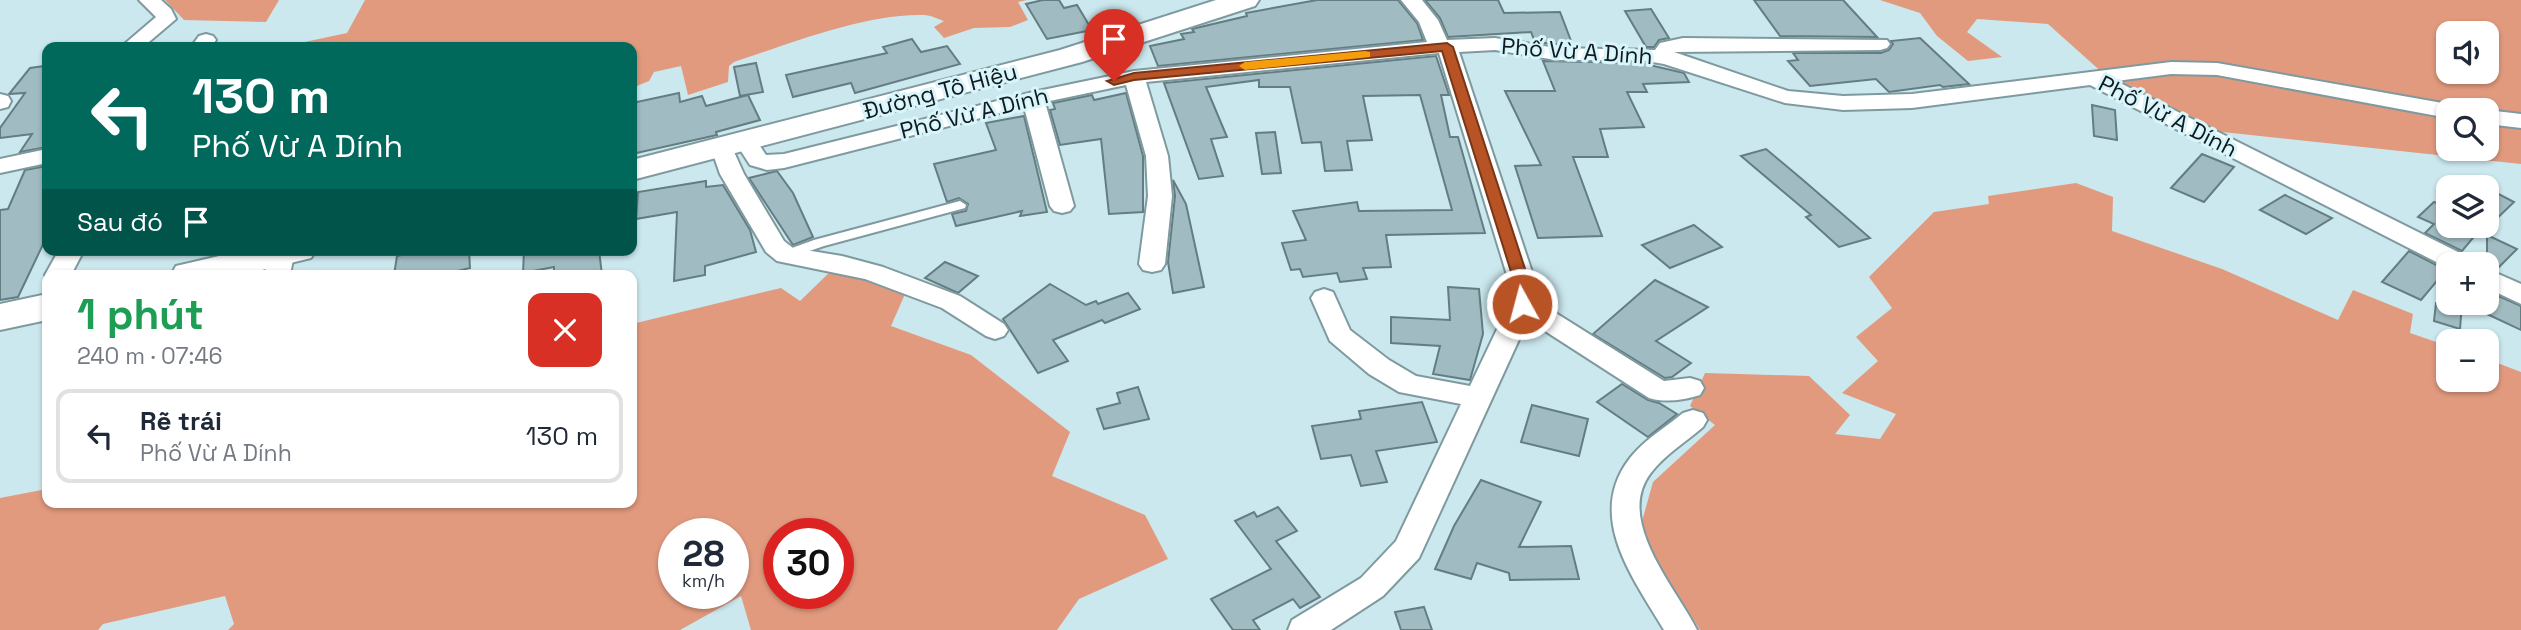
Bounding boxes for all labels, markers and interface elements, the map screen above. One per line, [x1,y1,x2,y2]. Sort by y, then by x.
pin [1084,9,1144,81]
icon: arrive [1095,20,1133,58]
map controls [2436,21,2499,392]
button: sound [2436,21,2499,84]
street label: Phố Vừ A Dính [1500,31,1654,71]
street label: Đường Tô Hiệu [860,56,1020,126]
text: 130 m [192,65,330,127]
street label: Phố Vừ A Dính [2094,68,2242,164]
icon: left [77,70,168,161]
street label: Phố Vừ A Dính [897,80,1051,146]
button: search [2436,98,2499,161]
text: Phố Vừ A Dính [192,126,403,166]
button: layers [2436,175,2499,238]
icon: arrive [177,203,215,241]
text: Sau đó [77,205,163,239]
button: + [2436,252,2499,315]
position arrow [1485,267,1559,341]
text: 1 phút [77,288,204,341]
button: close [528,293,602,367]
button: − [2436,329,2499,392]
text: 240 m · 07:46 [77,341,223,371]
text: Rẽ trái [140,404,222,438]
icon: left [81,417,119,455]
text: 130 m [526,419,598,453]
text: Phố Vừ A Dính [140,438,292,468]
speed limit sign: 30 [763,518,854,609]
text: 28 [683,532,724,576]
text: km/h [682,569,725,592]

